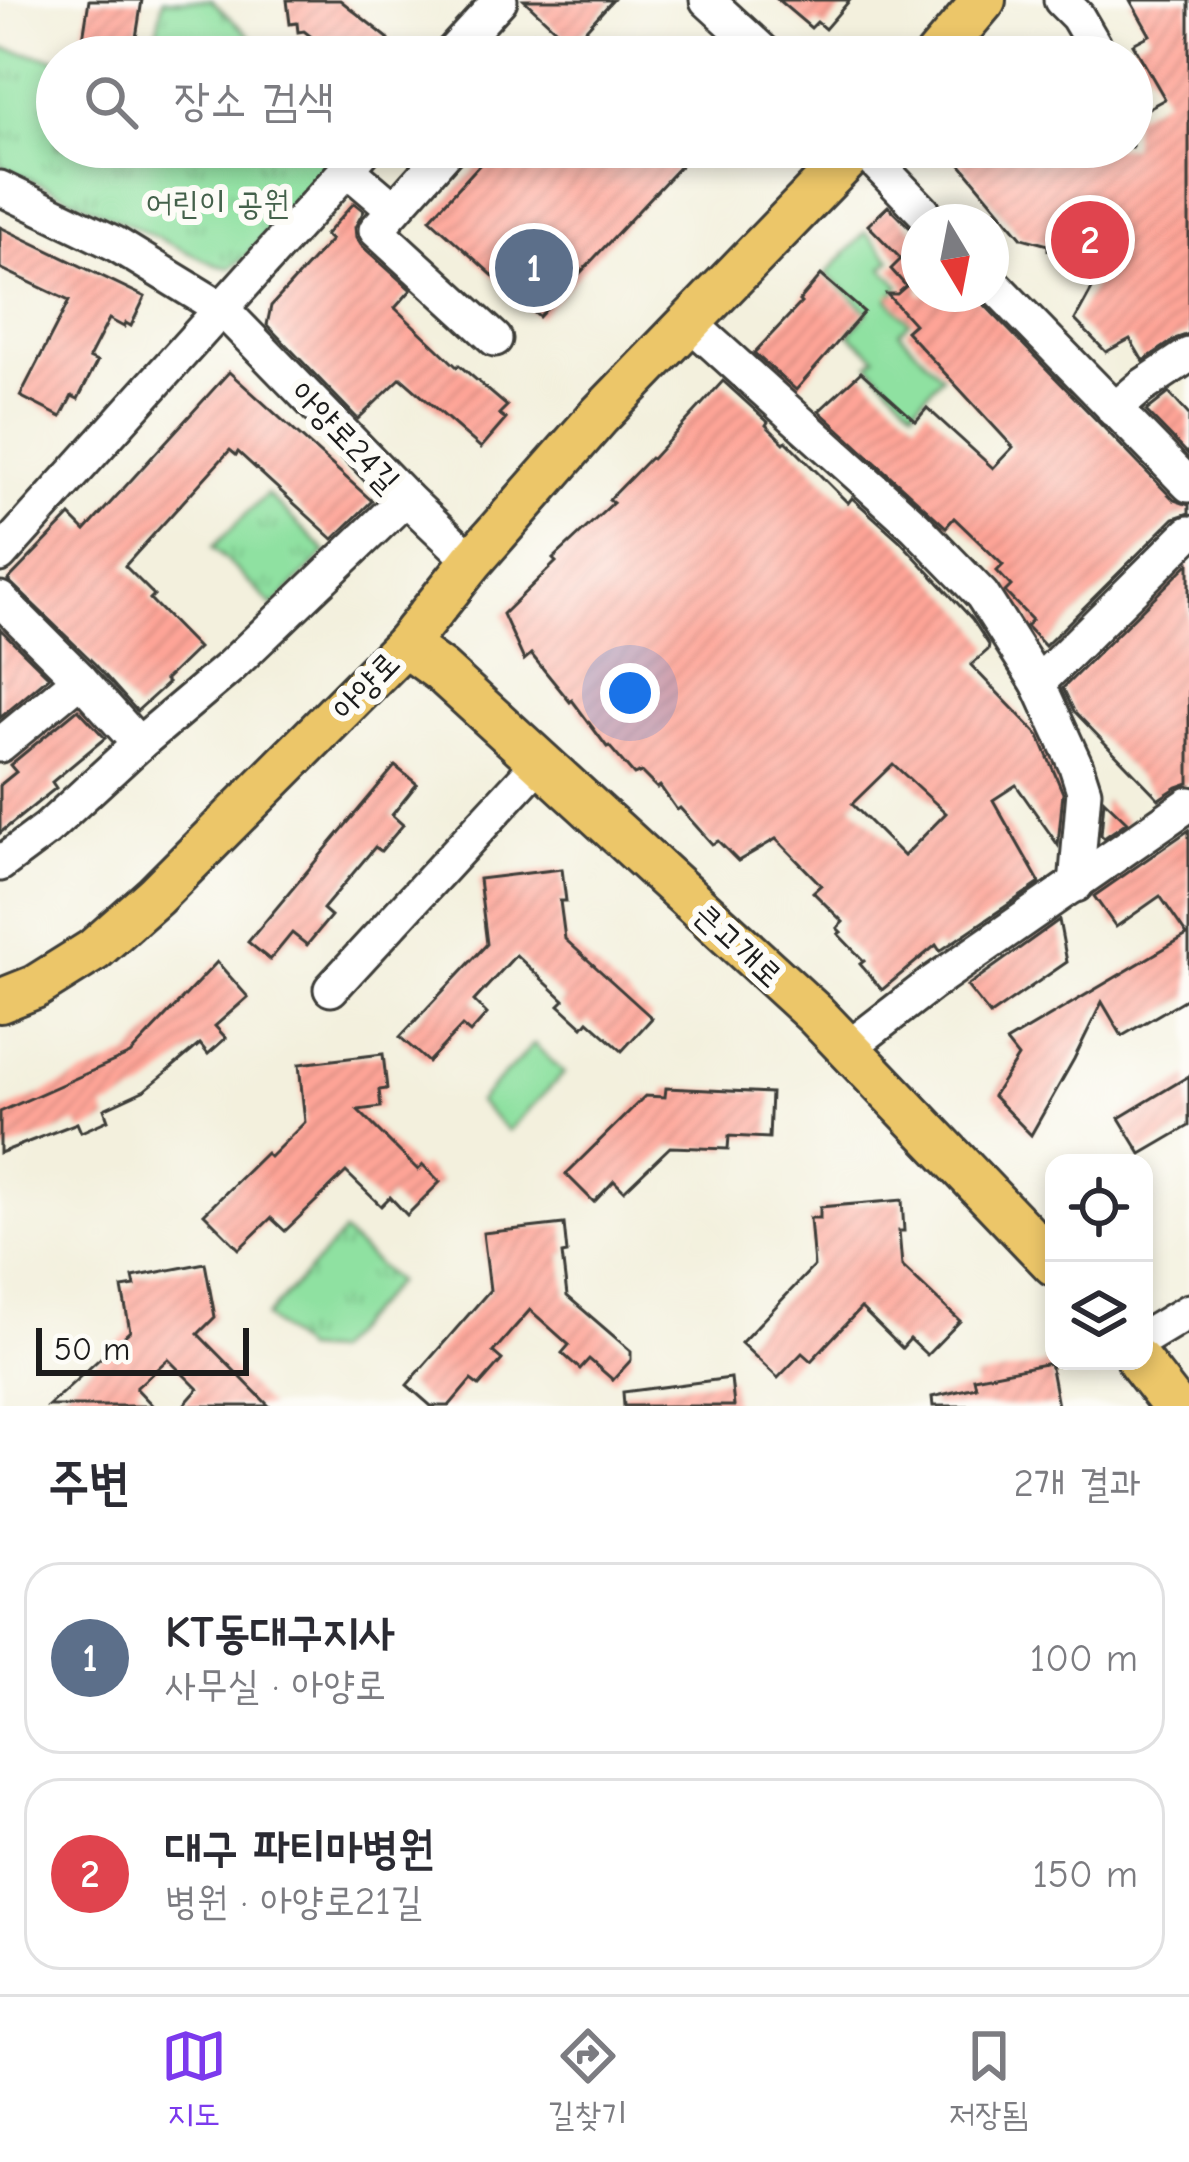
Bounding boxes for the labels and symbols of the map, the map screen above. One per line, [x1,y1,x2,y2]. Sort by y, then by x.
park label: 어린이 공원 [146,184,290,222]
pin: 2 [1051,195,1129,285]
north arrow [901,204,1009,312]
pin: 1 [495,223,573,313]
street label: 아양로24길 [283,373,407,500]
street label: 아양로 [324,644,407,728]
your location [600,663,660,723]
street label: 큰고개로 [687,895,790,995]
scale bar [36,1322,249,1375]

